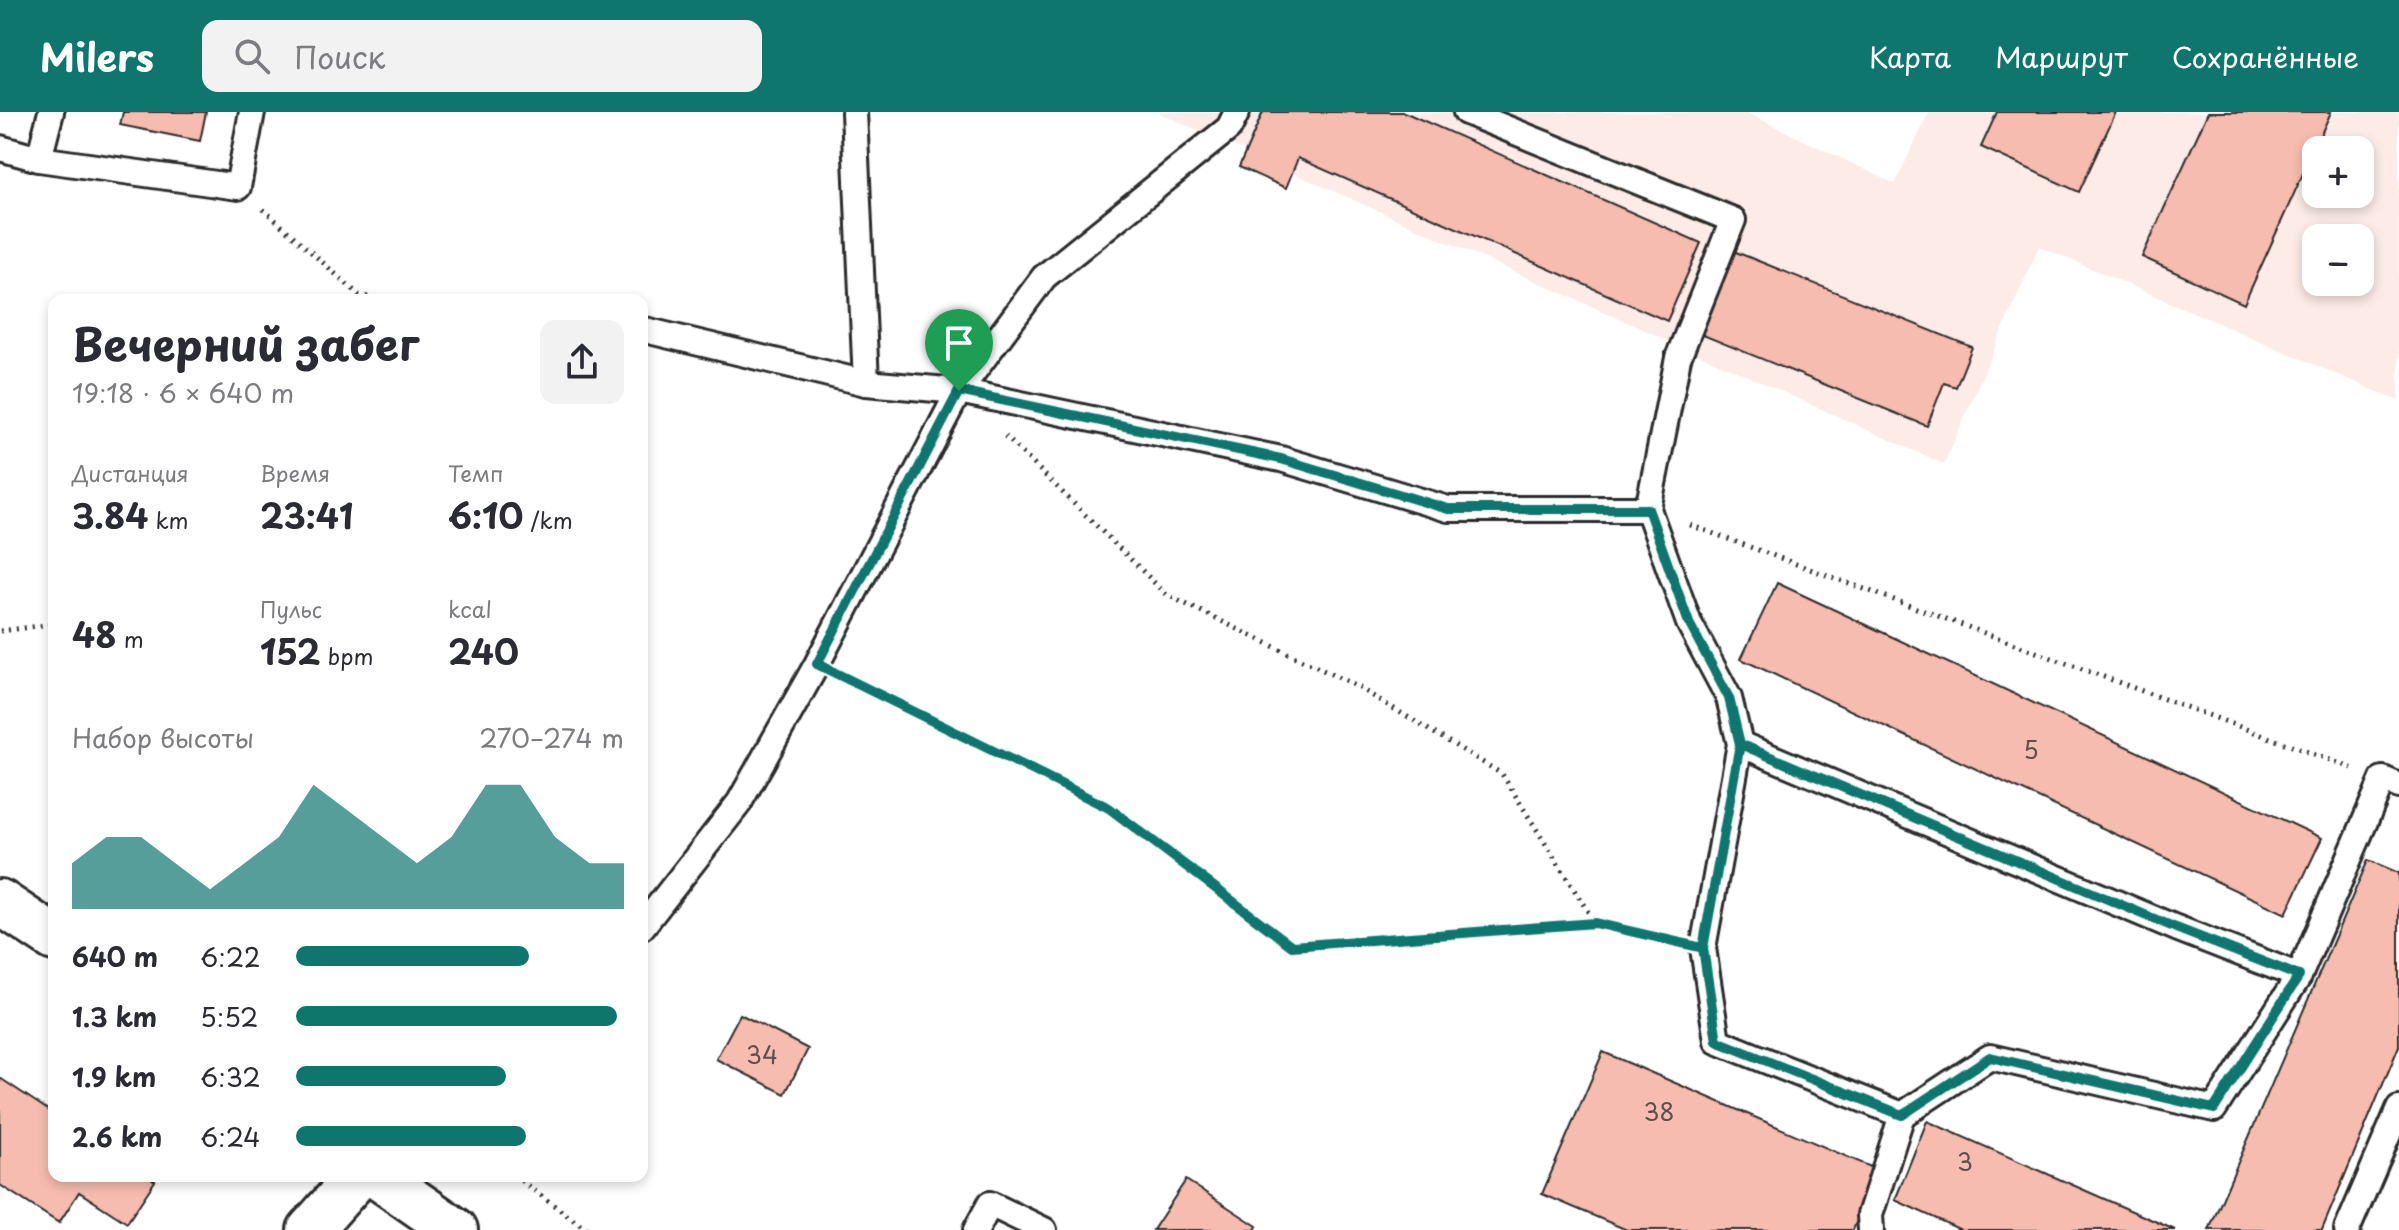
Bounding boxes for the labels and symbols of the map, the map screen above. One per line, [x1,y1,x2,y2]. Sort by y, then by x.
pin [925,309,993,391]
house number: 5 [2023,731,2039,767]
house number: 34 [746,1036,778,1072]
house number: 38 [1644,1093,1674,1129]
house number: 3 [1957,1143,1973,1179]

